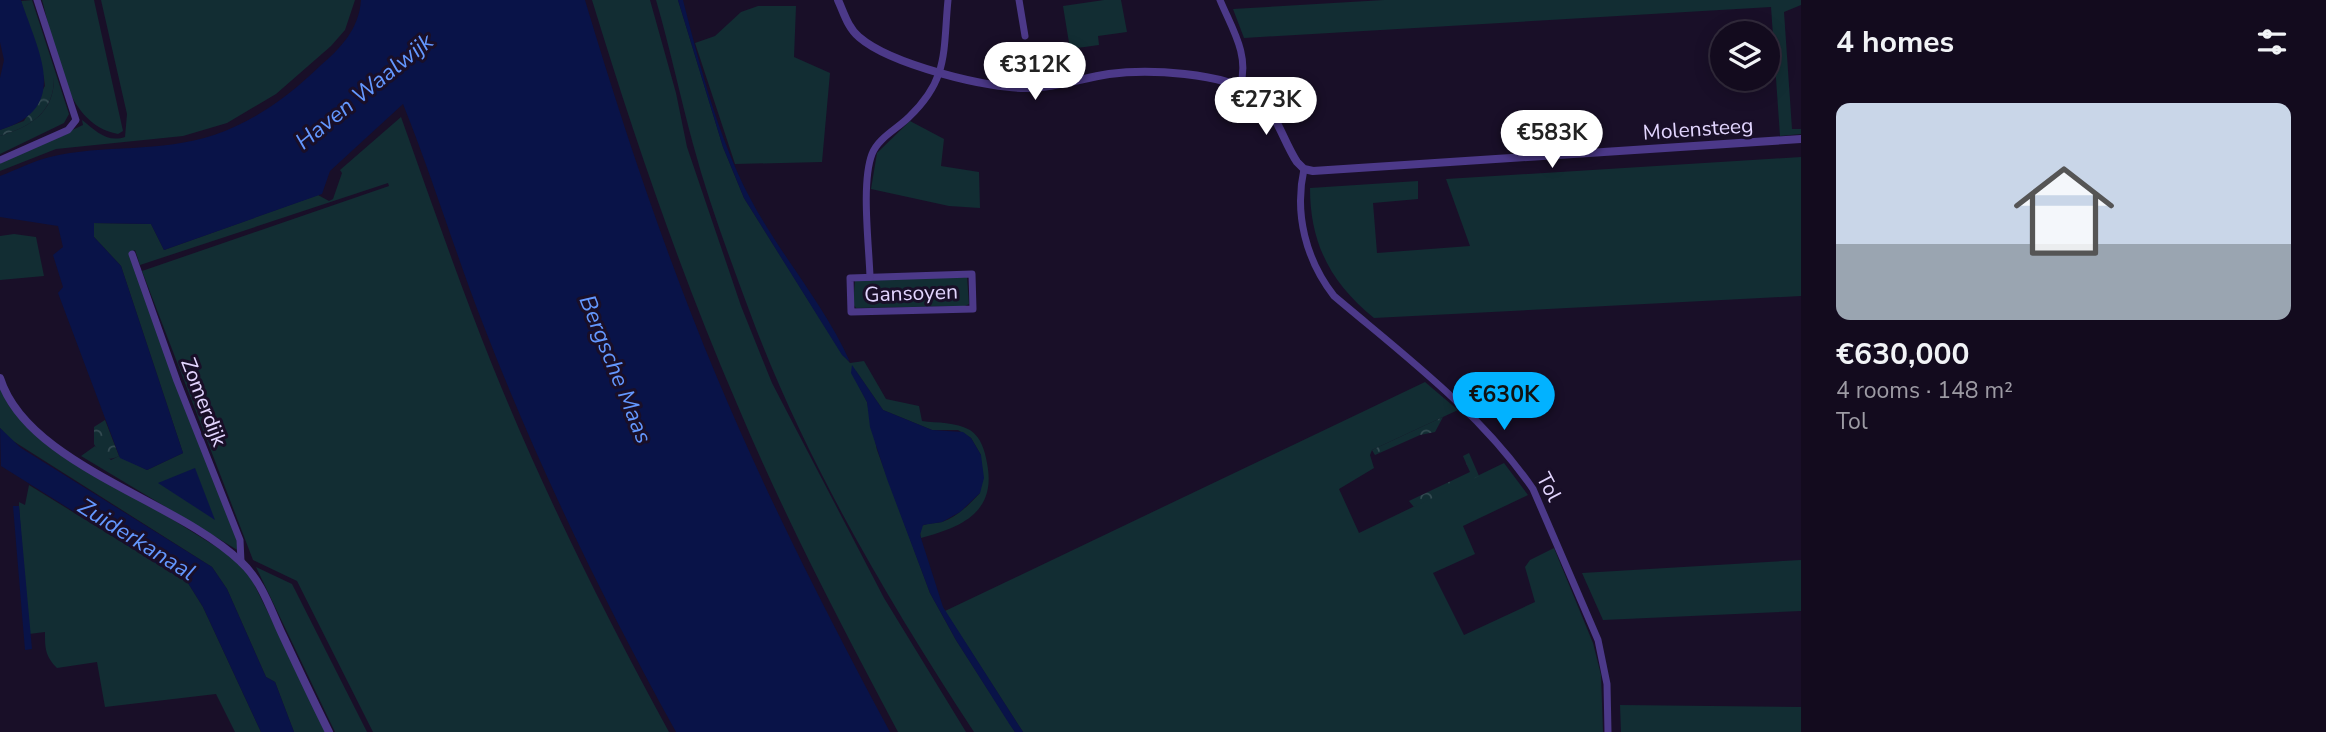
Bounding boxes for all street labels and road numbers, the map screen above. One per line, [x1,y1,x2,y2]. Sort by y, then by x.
street label: Molensteeg [1642,111,1754,147]
street label: Gansoyen [864,277,958,309]
street label: Zomerdijk [174,354,234,451]
street label: Tol [1530,468,1569,507]

